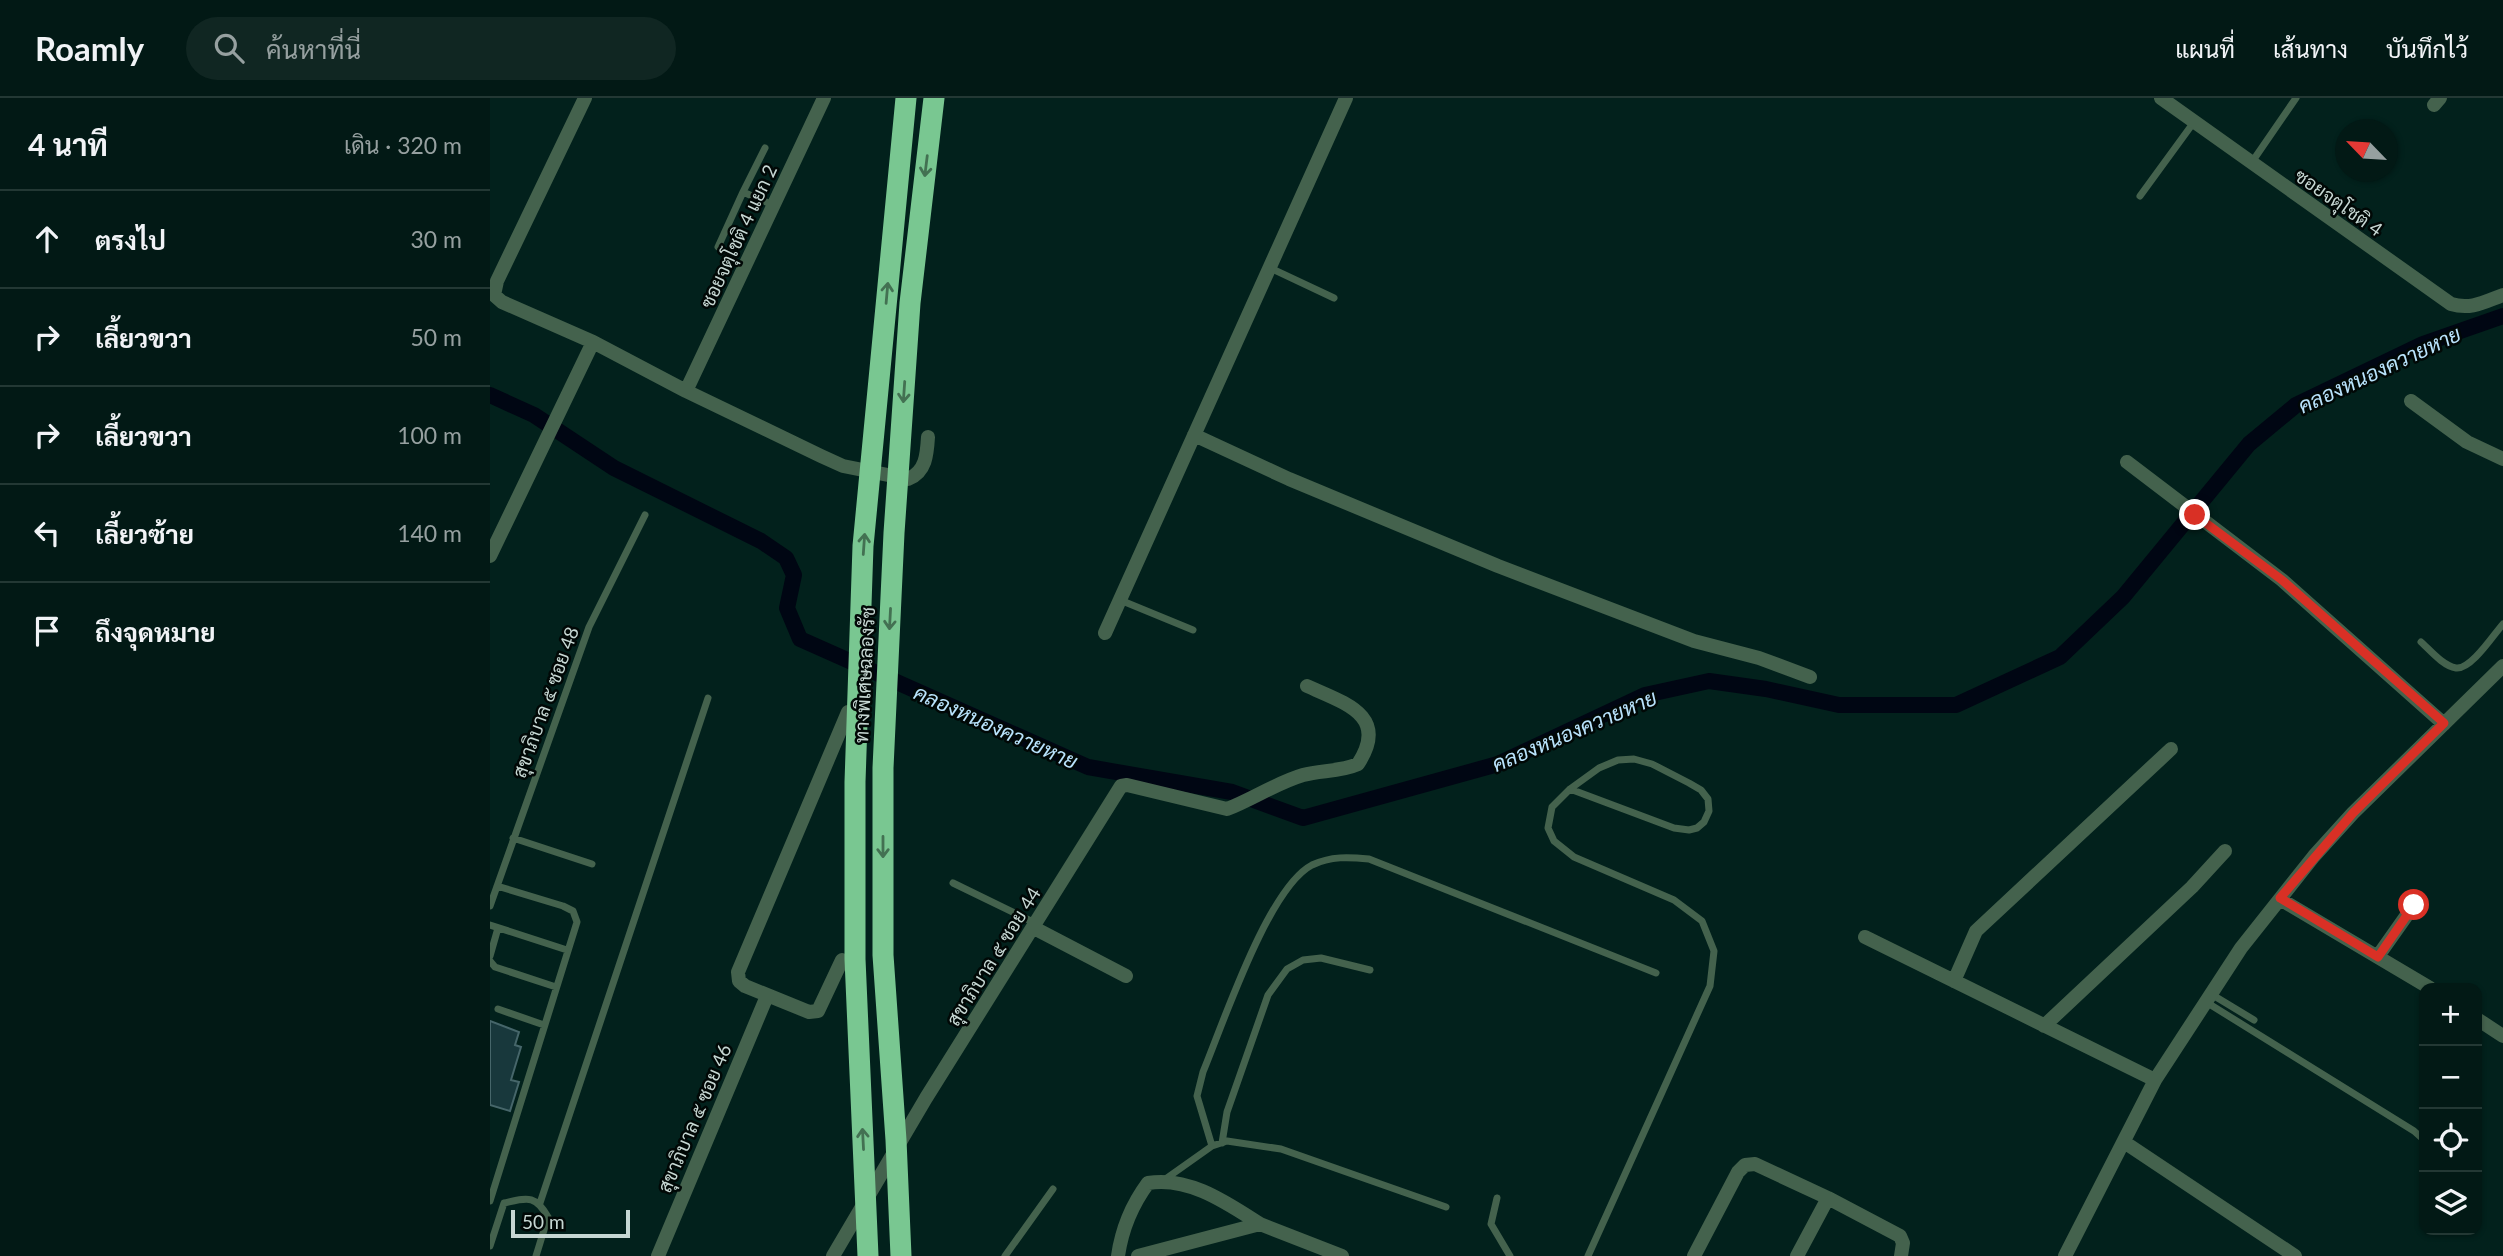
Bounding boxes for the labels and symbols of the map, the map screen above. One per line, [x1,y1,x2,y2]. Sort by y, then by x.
north arrow [2335,119,2398,182]
one-way arrow [920,154,933,177]
street label: ซอยจตุโชติ 4 แยก 2 [695,161,783,312]
street label: ซอยจตุโชติ 4 [2289,163,2387,242]
one-way arrow [881,282,894,305]
water label: คลองหนองควายหาย [2294,320,2464,418]
one-way arrow [897,380,910,403]
route end [2179,499,2210,530]
one-way arrow [858,533,871,556]
street label: ทางพิเศษฉลองรัช [849,606,879,744]
one-way arrow [883,607,896,630]
street label: สุขาภิบาล ๕ ซอย 48 [507,623,585,781]
water label: คลองหนองควายหาย [910,679,1082,773]
water label: คลองหนองควายหาย [1488,684,1660,776]
one-way arrow [876,835,890,858]
street label: สุขาภิบาล ๕ ซอย 44 [941,882,1047,1031]
route start [2398,889,2429,920]
street label: สุขาภิบาล ๕ ซอย 46 [652,1040,737,1196]
one-way arrow [856,1128,869,1151]
scale bar [511,1207,630,1239]

